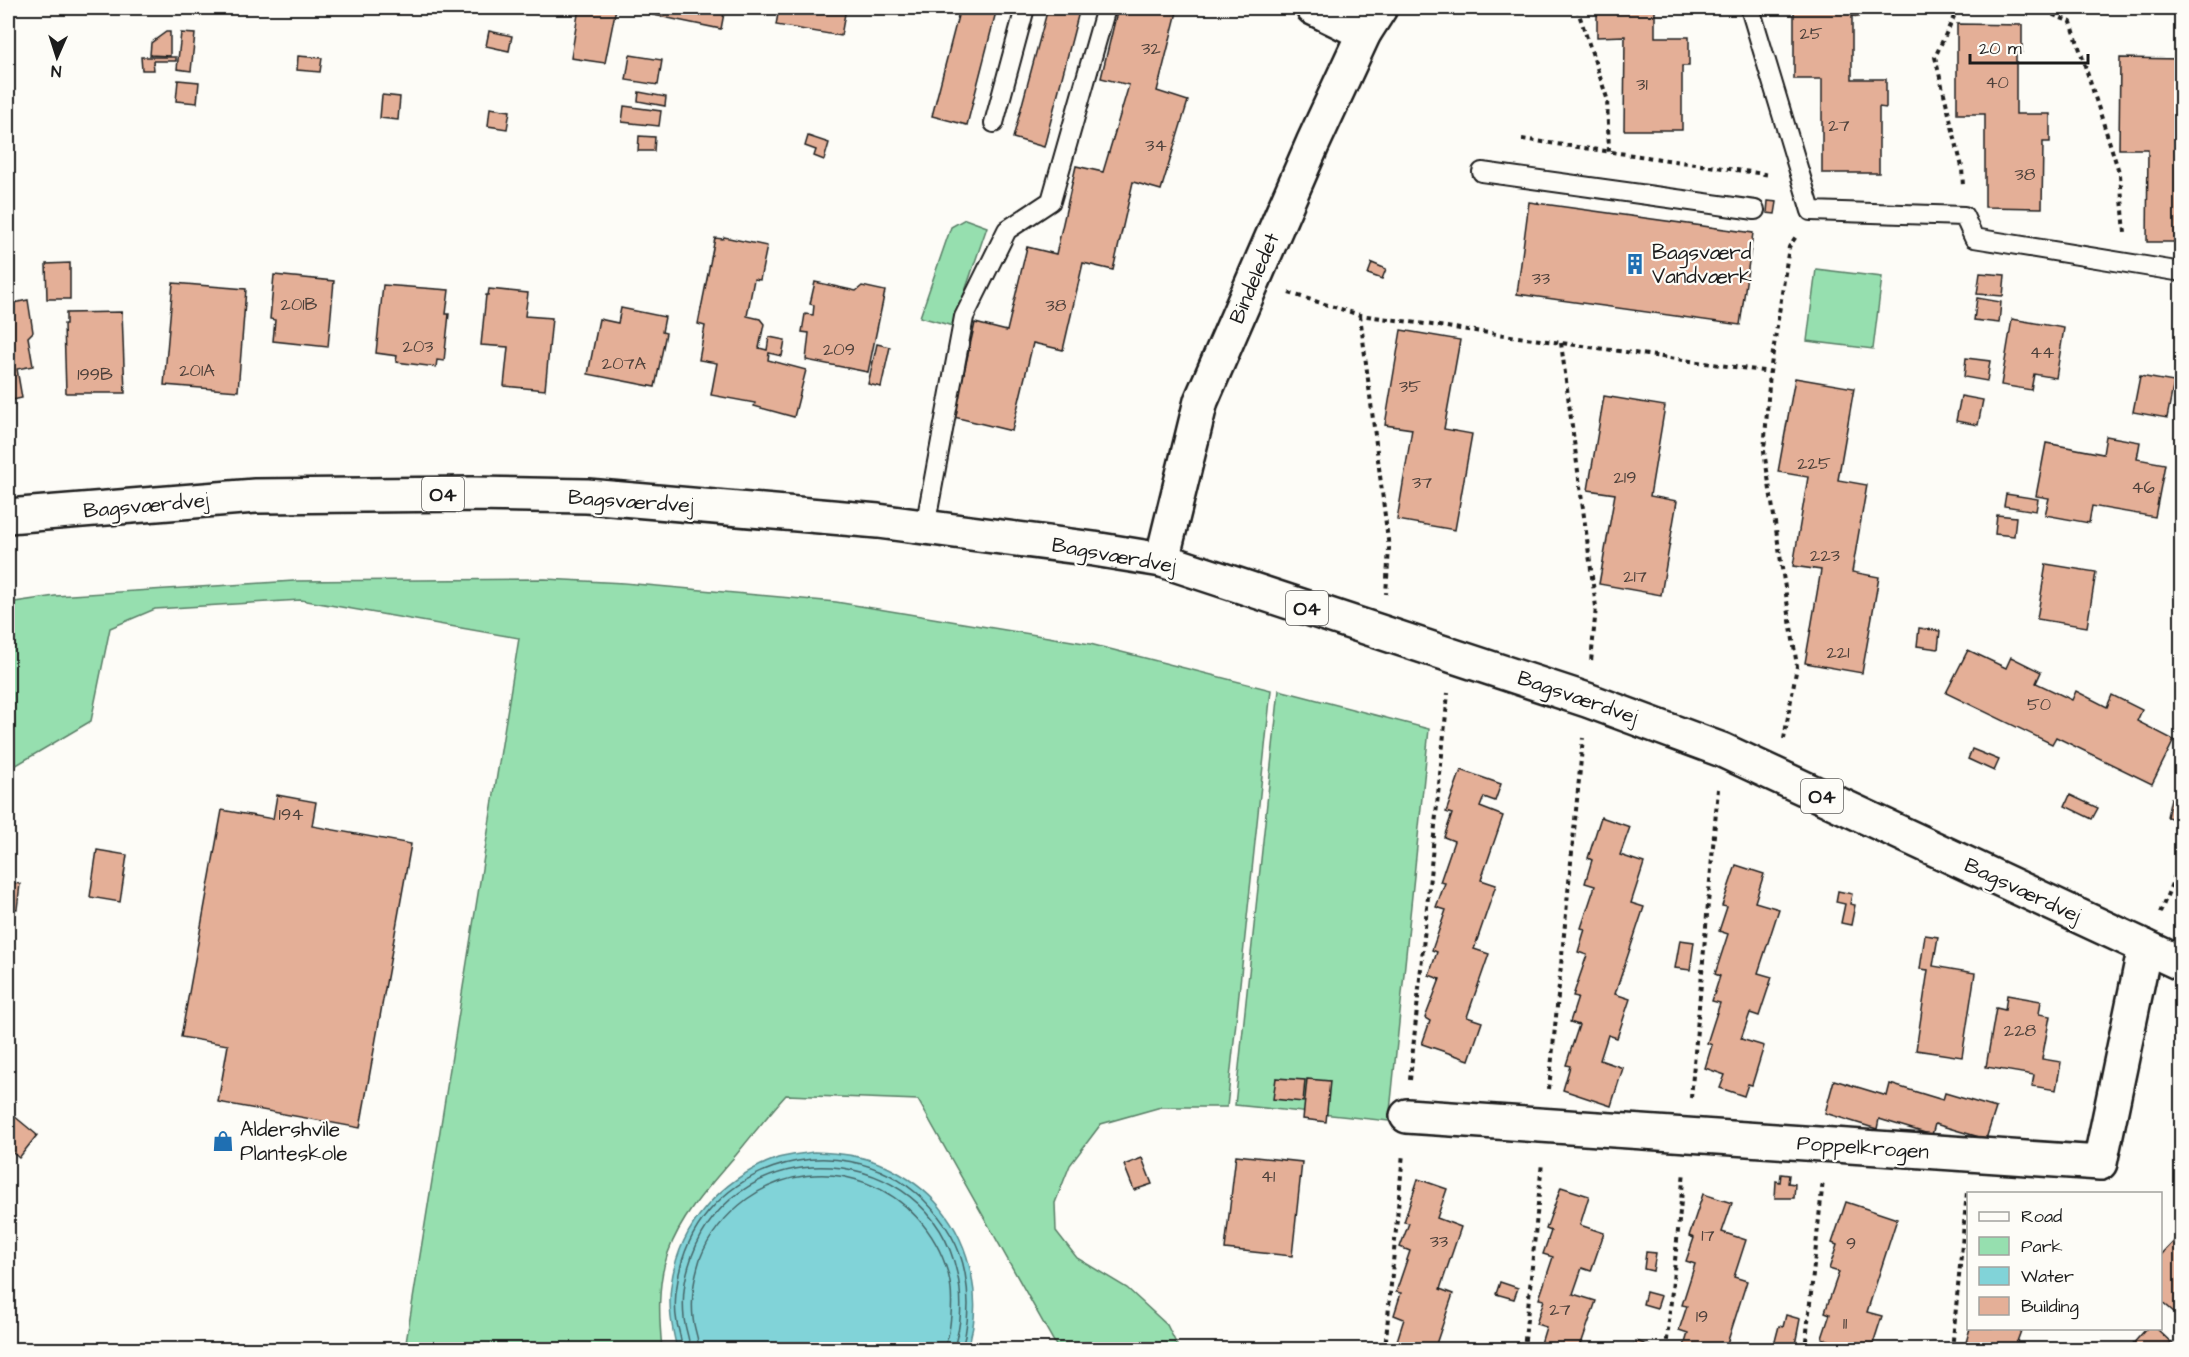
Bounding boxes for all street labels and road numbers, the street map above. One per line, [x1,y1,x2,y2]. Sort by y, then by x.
street label: Bindeledet [1222,228,1287,328]
road number: O4 [422,477,464,511]
street label: Bagsværdvej [567,483,695,522]
street label: Bagsværdvej [82,486,210,527]
street label: Bagsværdvej [1049,530,1179,583]
road number: O4 [1286,591,1328,625]
street label: Bagsværdvej [1513,663,1642,734]
road number: O4 [1801,779,1843,813]
street label: Bagsværdvej [1959,851,2086,932]
street label: Poppelkrogen [1796,1128,1930,1169]

